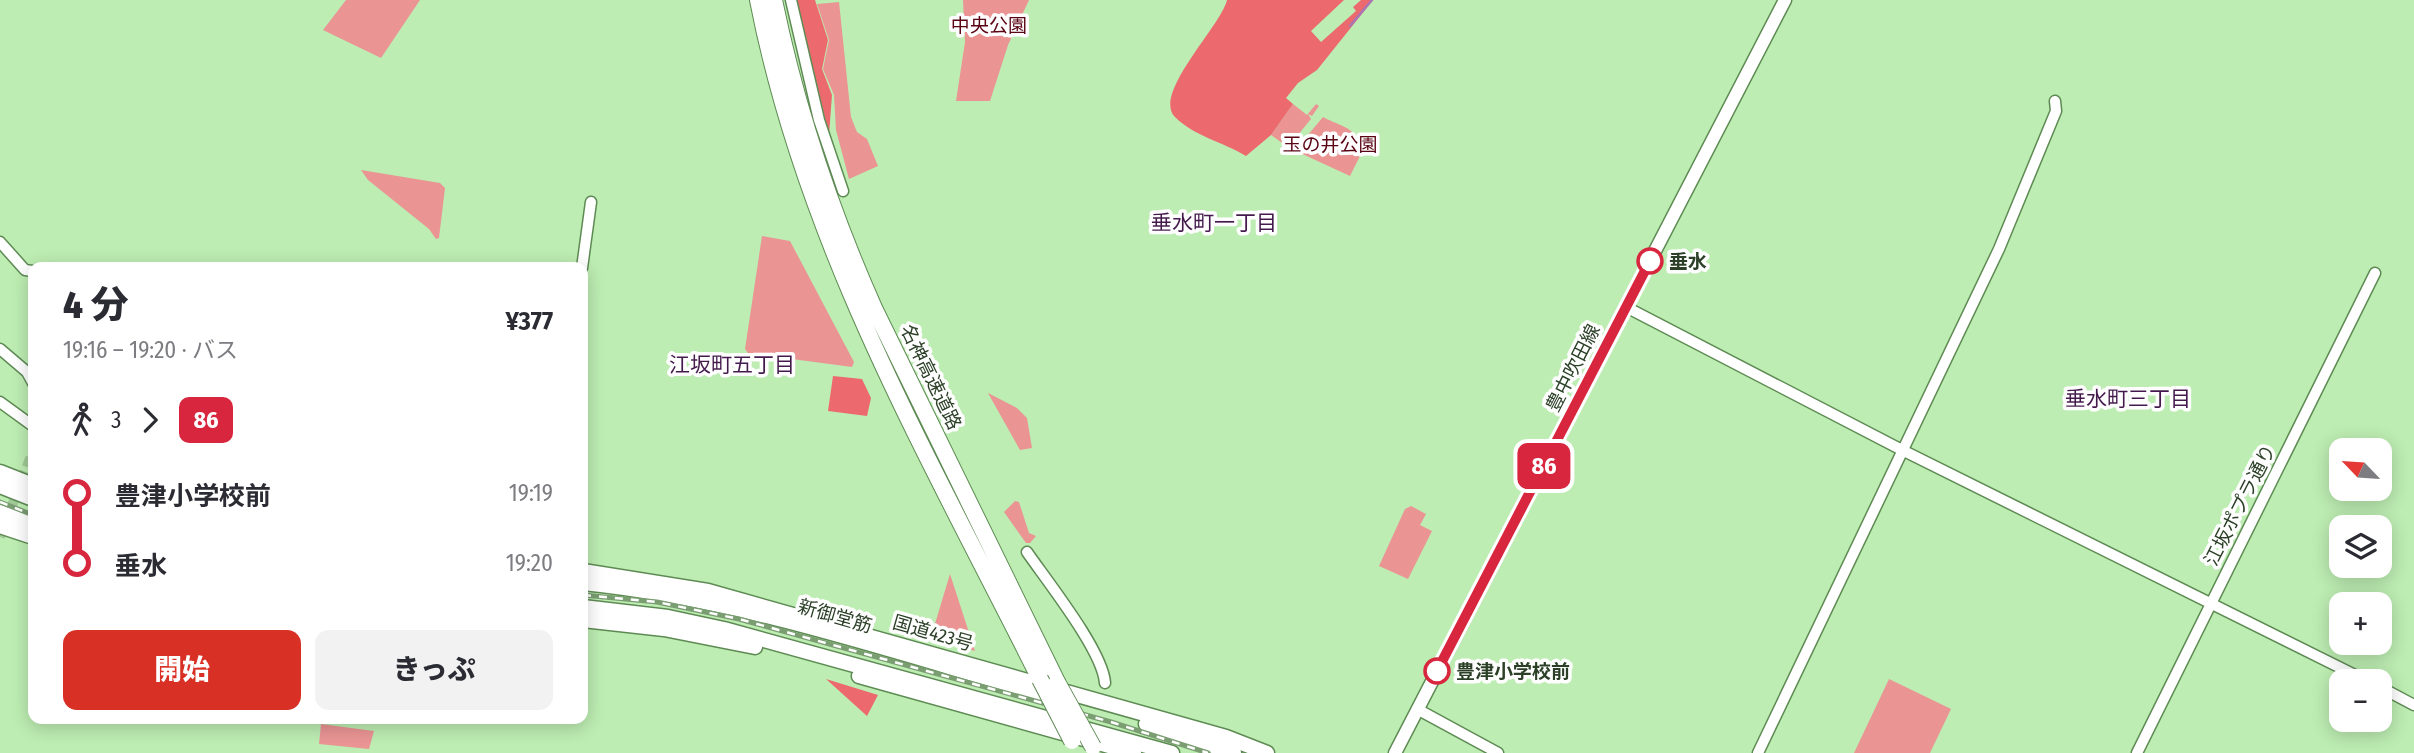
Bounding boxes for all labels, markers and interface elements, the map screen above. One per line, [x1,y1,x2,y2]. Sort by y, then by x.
park label: 中央公園 [951,14,1027,37]
park label: 玉の井公園 [1282,133,1378,156]
district label: 垂水町一丁目 [1151,210,1277,236]
marker: 垂水 [1637,248,1663,274]
place label: 垂水 [1669,250,1707,273]
text: 4 分 [63,282,129,328]
text: ¥377 [505,306,553,337]
street label: 豊中吹田線 [1541,320,1605,416]
street label: 名神高速道路 [896,321,966,433]
text: 19:16 – 19:20 · バス [63,336,238,364]
district label: 江坂町五丁目 [669,352,795,378]
district label: 垂水町三丁目 [2065,386,2191,412]
icon: walk [63,401,101,439]
icon: forward [131,401,169,439]
text: 3 [111,406,121,434]
text: 86 [193,406,219,434]
north arrow [2329,438,2392,500]
map controls [2329,438,2392,732]
street label: 江坂ポプラ通り [2200,441,2280,569]
line badge: 86 [1512,443,1576,489]
text: 86 [1531,452,1557,480]
text: 19:19 [509,479,553,507]
text: 豊津小学校前 [115,481,271,512]
button: layers [2329,515,2392,578]
text: 19:20 [506,549,553,577]
text: 垂水 [115,551,167,582]
button: + [2329,592,2392,655]
street label: 新御堂筋 [795,594,875,638]
street label: 国道423号 [890,611,976,655]
button: 開始 [63,630,301,710]
button: きっぷ [315,630,553,710]
marker: 豊津小学校前 [1424,658,1450,684]
place label: 豊津小学校前 [1456,660,1570,683]
button: − [2329,669,2392,732]

